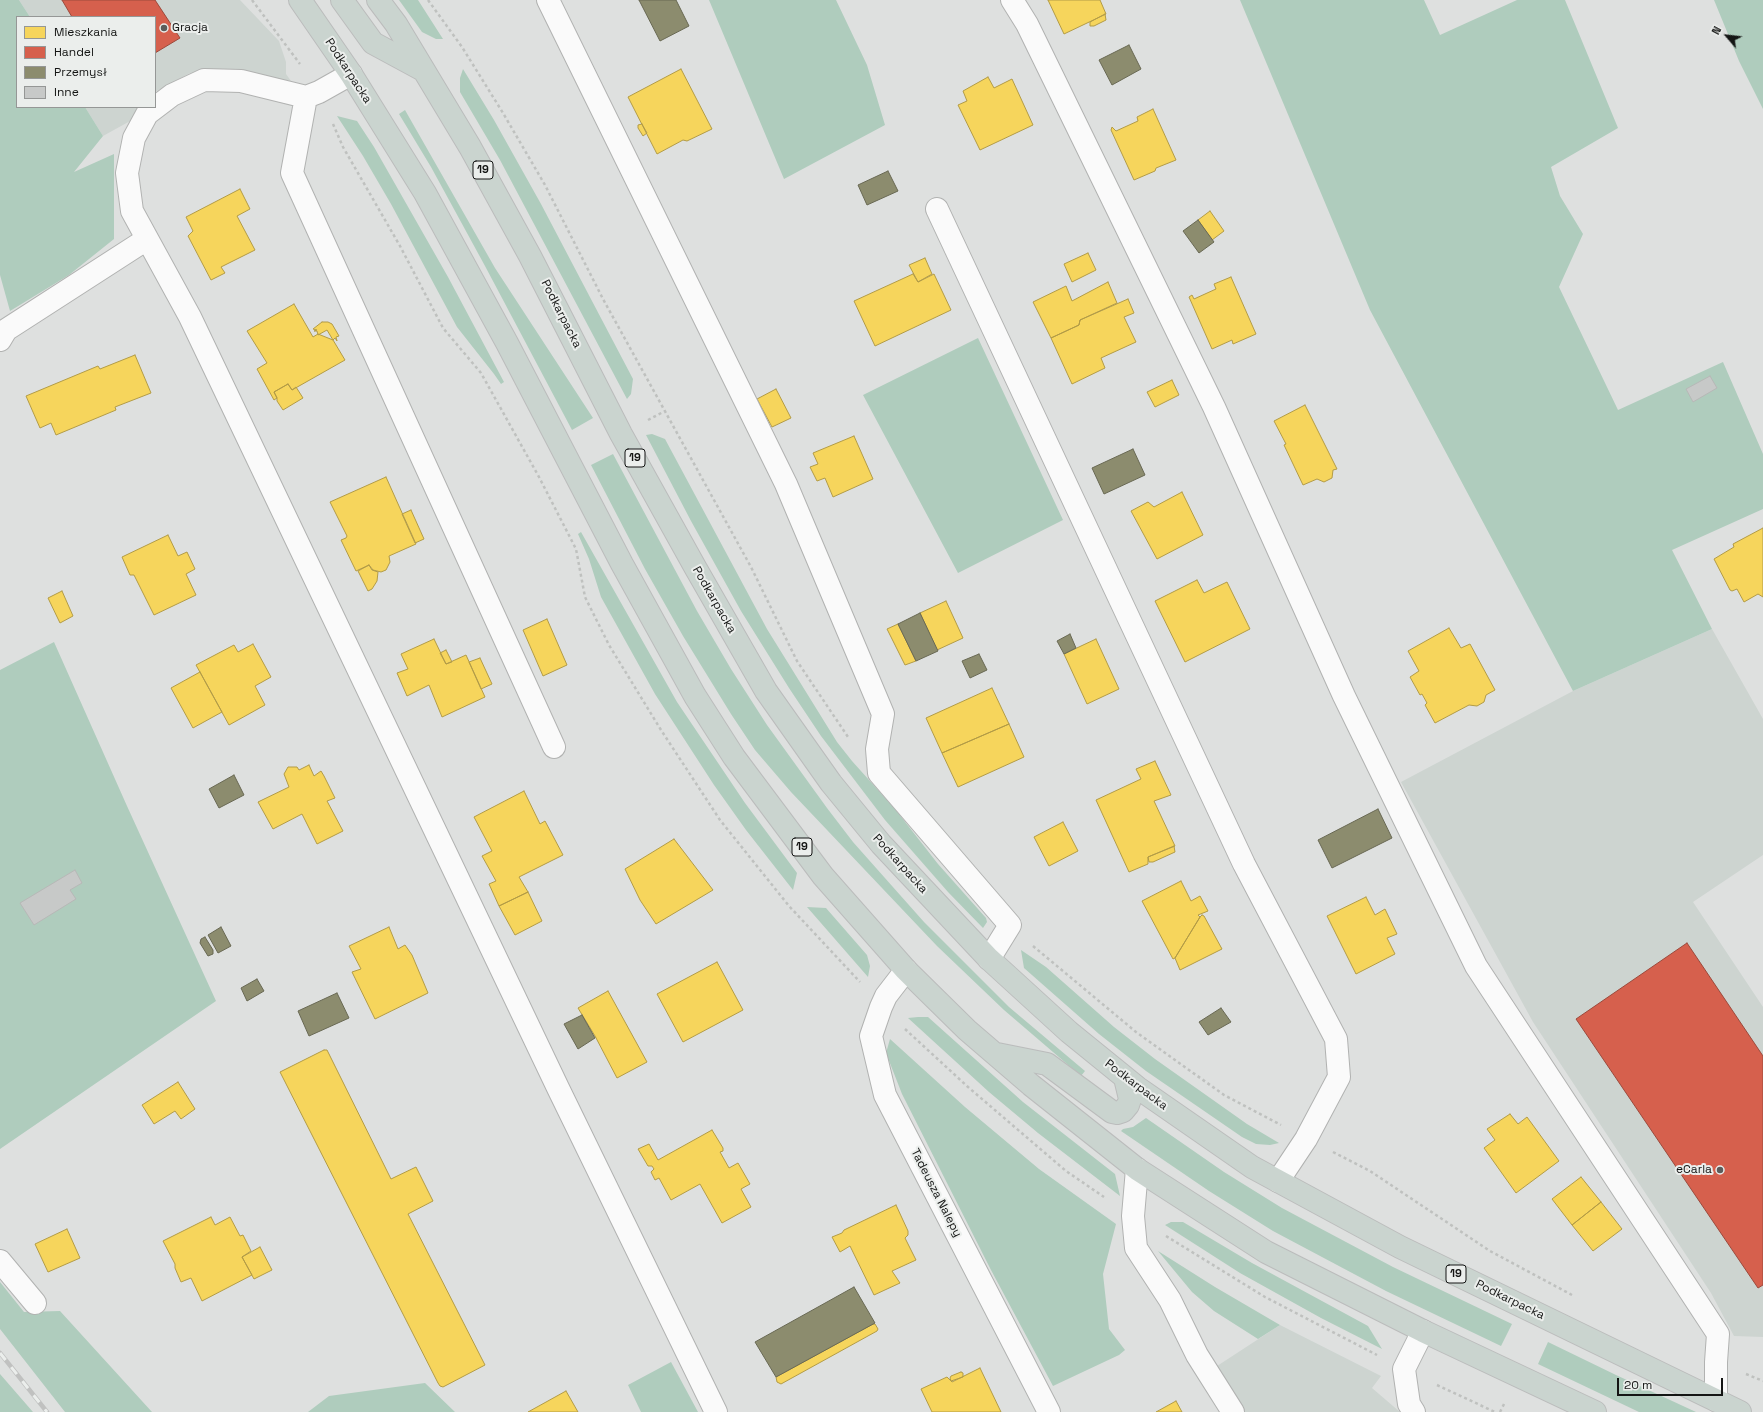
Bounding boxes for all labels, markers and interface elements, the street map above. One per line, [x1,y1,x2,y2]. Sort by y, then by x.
legend [16,16,156,108]
north arrow [1707,16,1747,56]
place label: Gracja [172,21,208,35]
marker: Gracja [159,23,169,33]
text: Mieszkania [54,24,117,40]
text: N [1708,24,1724,37]
street label: Podkarpacka [322,36,374,106]
text: Handel [54,44,94,60]
text: Przemysł [54,64,107,80]
text: Inne [54,84,79,100]
road number: 19 [473,161,493,179]
street label: Podkarpacka [538,277,584,351]
road number: 19 [625,449,645,467]
street label: Podkarpacka [689,564,739,636]
street label: Podkarpacka [870,831,930,897]
road number: 19 [792,838,812,856]
street label: Podkarpacka [1102,1057,1170,1113]
street label: Tadeusza Nalepy [907,1146,965,1240]
place label: eCarla [1676,1163,1712,1177]
marker: eCarla [1715,1165,1725,1175]
road number: 19 [1446,1265,1466,1283]
street label: Podkarpacka [1473,1277,1547,1323]
scale bar [1619,1370,1725,1396]
text: 20 m [1624,1377,1652,1393]

